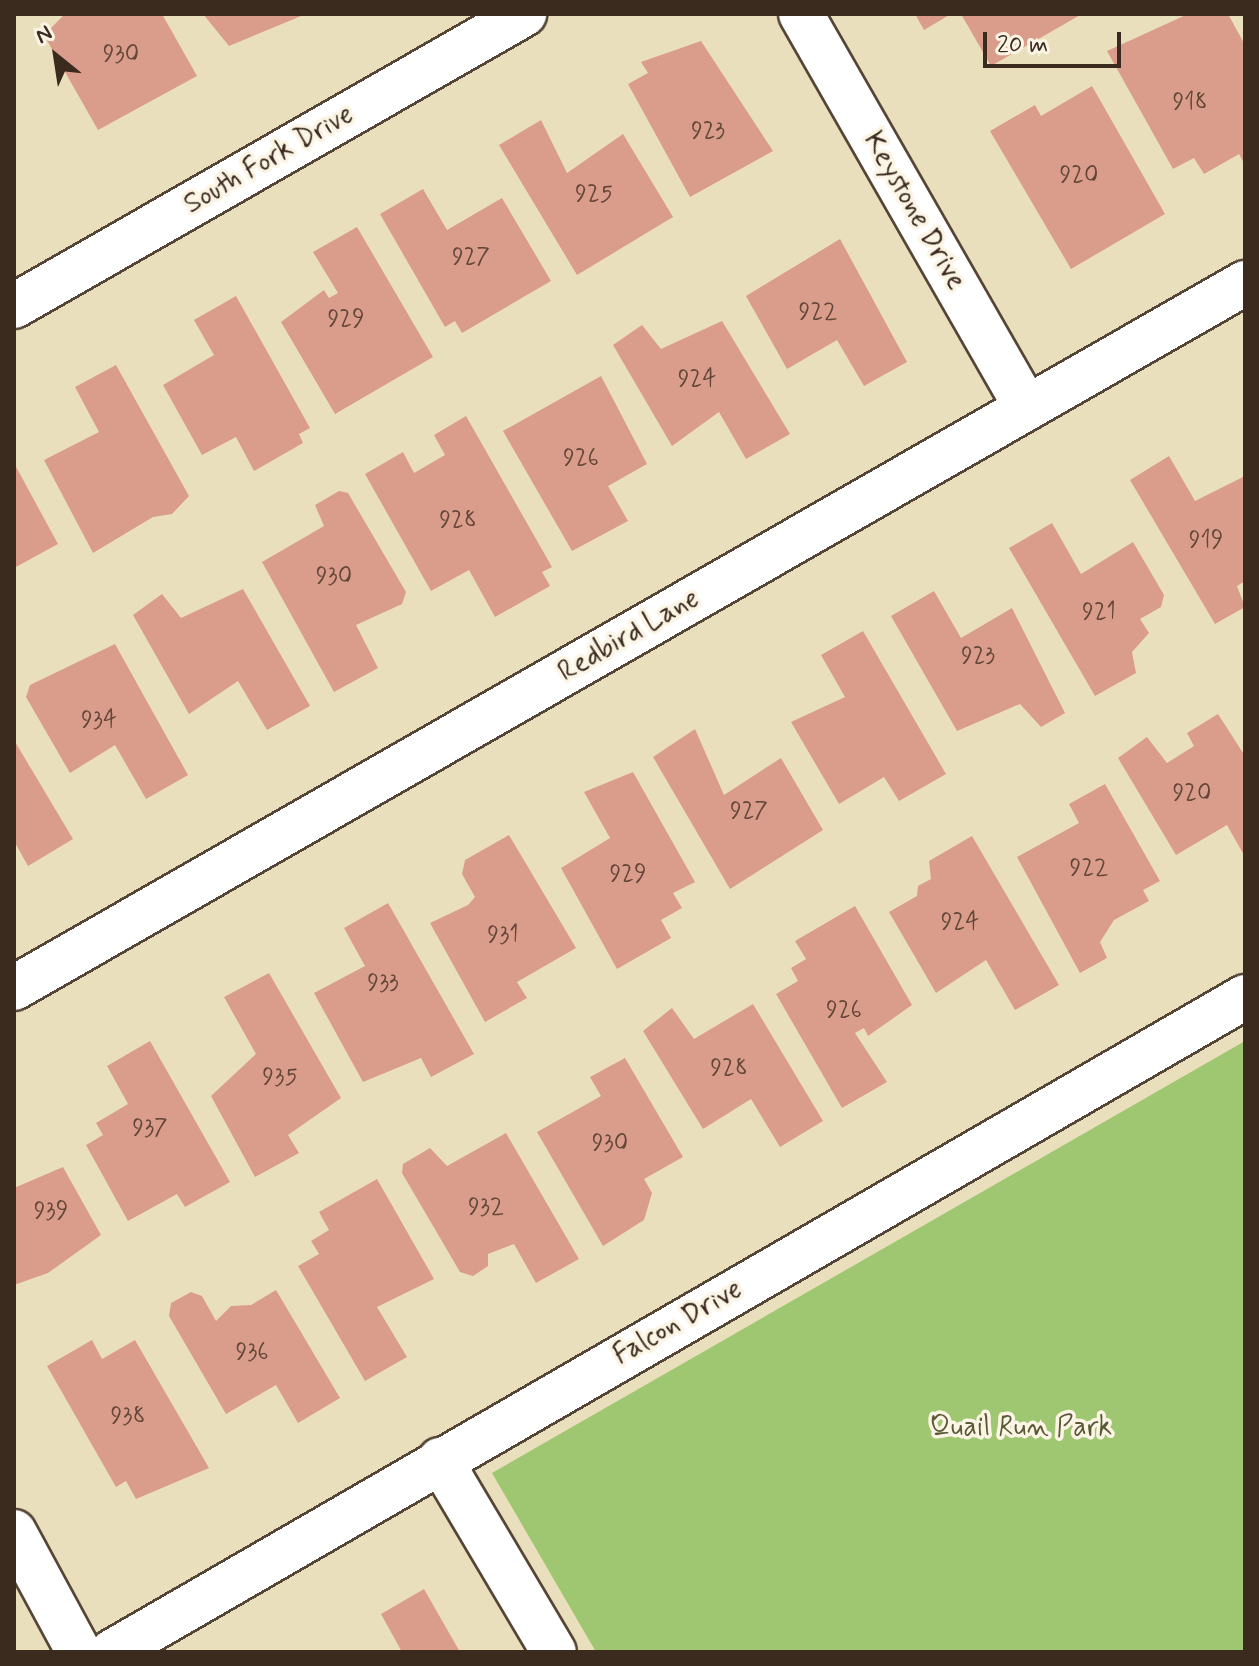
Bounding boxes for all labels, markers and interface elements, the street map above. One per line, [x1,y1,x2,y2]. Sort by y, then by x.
north arrow [16,16,96,96]
scale bar [987,16,1125,66]
text: N [31,19,57,51]
text: 20 m [997,30,1048,61]
house number: 930 [103,41,139,69]
house number: 918 [1172,89,1208,117]
street label: South Fork Drive [178,98,360,222]
house number: 923 [691,118,725,146]
street label: Keystone Drive [856,127,972,295]
house number: 920 [1060,162,1098,190]
house number: 925 [575,181,613,209]
house number: 927 [452,244,490,272]
house number: 922 [799,299,837,327]
house number: 929 [327,306,365,334]
house number: 924 [678,366,716,394]
house number: 926 [563,445,599,473]
house number: 928 [439,507,477,535]
house number: 919 [1189,527,1223,555]
house number: 930 [316,563,352,591]
street label: Redbird Lane [552,582,706,690]
house number: 921 [1082,599,1116,627]
house number: 923 [961,643,995,671]
house number: 934 [81,707,117,735]
house number: 920 [1173,780,1211,808]
house number: 927 [730,798,768,826]
house number: 922 [1070,855,1108,883]
house number: 929 [609,861,647,889]
house number: 924 [941,909,979,937]
house number: 931 [487,922,519,950]
house number: 933 [367,970,399,998]
house number: 926 [826,997,862,1025]
house number: 928 [710,1055,748,1083]
house number: 935 [262,1064,298,1092]
house number: 937 [132,1115,168,1143]
house number: 930 [592,1130,628,1158]
house number: 932 [468,1194,504,1222]
house number: 939 [34,1198,68,1226]
street label: Falcon Drive [609,1273,747,1373]
house number: 936 [235,1339,269,1367]
house number: 938 [111,1403,145,1431]
park label: Quail Run Park [933,1411,1109,1445]

